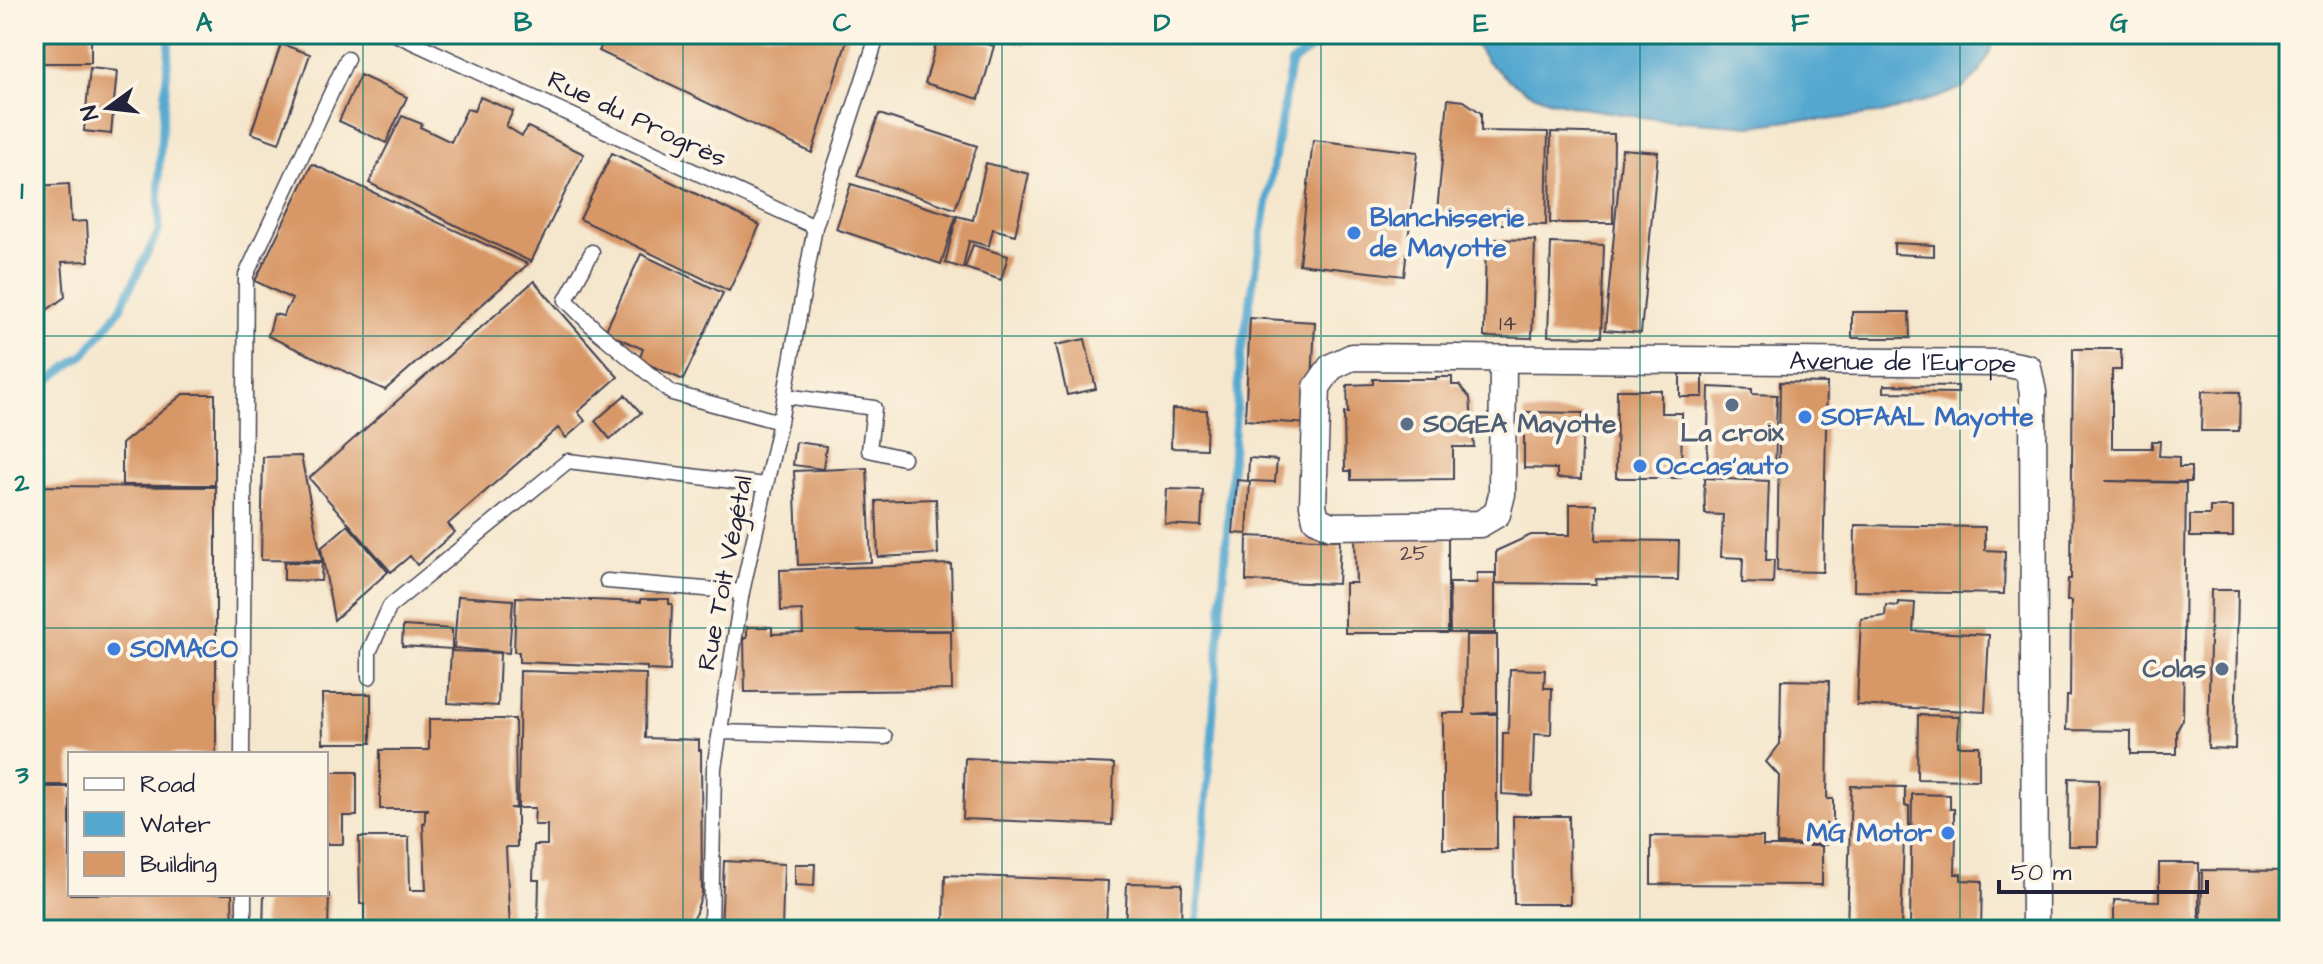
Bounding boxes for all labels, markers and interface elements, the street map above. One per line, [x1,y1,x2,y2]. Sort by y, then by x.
text: A [196,5,213,41]
text: B [514,5,533,41]
text: C [833,5,852,41]
text: D [1154,5,1171,41]
text: E [1473,5,1489,41]
text: F [1791,5,1810,41]
text: G [2110,5,2128,41]
street label: Rue du Progrès [541,62,732,178]
north arrow [68,68,148,148]
text: N [73,102,107,123]
text: 1 [20,173,24,209]
place label: Blanchisserie de Mayotte [1369,200,1525,269]
marker: Blanchisserie de Mayotte [1345,224,1363,242]
house number: 14 [1499,308,1517,339]
street label: Avenue de l’Europe [1789,343,2020,383]
marker: La croix [1723,396,1741,414]
place label: SOFAAL Mayotte [1820,399,2034,438]
place label: SOGEA Mayotte [1422,406,1616,445]
marker: SOFAAL Mayotte [1796,408,1814,426]
marker: SOGEA Mayotte [1398,415,1416,433]
place label: La croix [1680,415,1784,451]
place label: Occas’auto [1656,448,1789,484]
marker: Occas’auto [1631,457,1649,475]
text: 2 [14,465,30,501]
street label: Rue Toit Végétal [688,473,763,674]
house number: 25 [1400,538,1429,569]
place label: SOMACO [129,631,239,667]
marker: SOMACO [105,640,123,658]
place label: Colas [2143,651,2206,687]
marker: Colas [2213,660,2231,678]
legend [68,752,328,896]
text: 3 [14,757,29,793]
text: Road [140,768,195,802]
text: Water [140,808,211,842]
place label: MG Motor [1806,815,1933,851]
marker: MG Motor [1939,824,1957,842]
scale bar [1999,844,2207,894]
text: Building [140,848,217,883]
text: 50 m [2011,856,2072,890]

